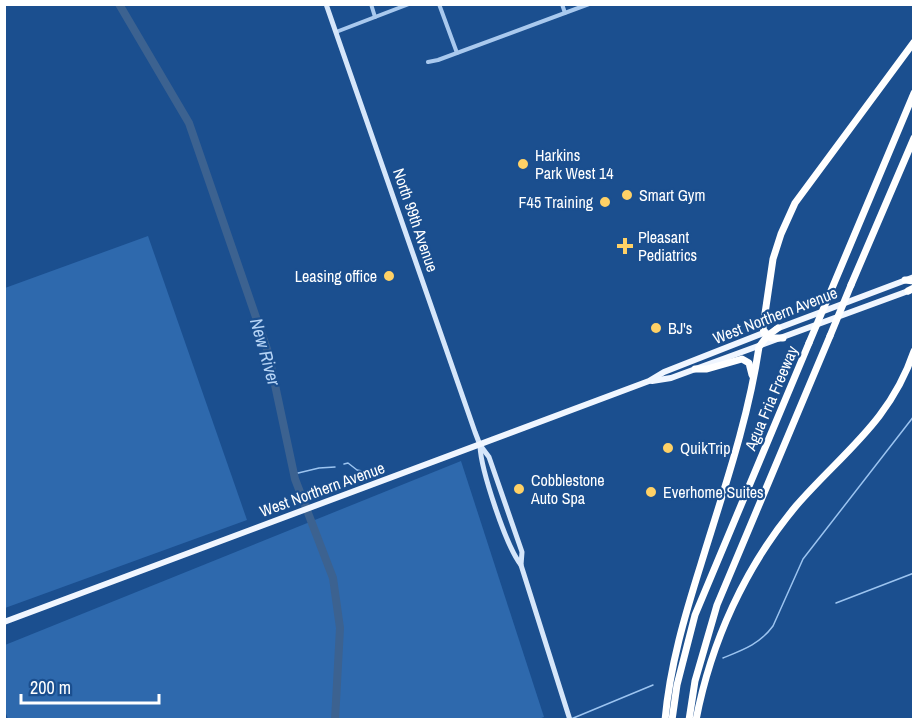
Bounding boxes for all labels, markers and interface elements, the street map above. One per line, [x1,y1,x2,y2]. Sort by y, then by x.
place label: Harkins Park West 14 [535,144,614,184]
marker: Harkins Park West 14 [516,157,530,171]
street label: North 99th Avenue [388,165,444,275]
place label: Smart Gym [639,184,705,206]
marker: Smart Gym [620,188,634,202]
place label: F45 Training [519,191,594,213]
marker: F45 Training [598,195,612,209]
place label: Pleasant Pediatrics [638,226,697,266]
marker: Pleasant Pediatrics [616,237,634,255]
place label: Leasing office [295,265,377,287]
marker: Leasing office [382,269,396,283]
street label: West Northern Avenue [710,281,840,349]
water label: New River [244,315,287,389]
place label: BJ's [668,317,692,339]
marker: BJ's [649,321,663,335]
street label: Agua Fria Freeway [739,342,803,455]
place label: QuikTrip [680,437,731,459]
marker: QuikTrip [661,441,675,455]
street label: West Northern Avenue [256,456,388,522]
place label: Cobblestone Auto Spa [530,469,605,509]
place label: Everhome Suites [663,481,764,503]
marker: Cobblestone Auto Spa [512,482,526,496]
marker: Everhome Suites [644,485,658,499]
scale bar [21,667,159,705]
text: 200 m [30,675,71,700]

